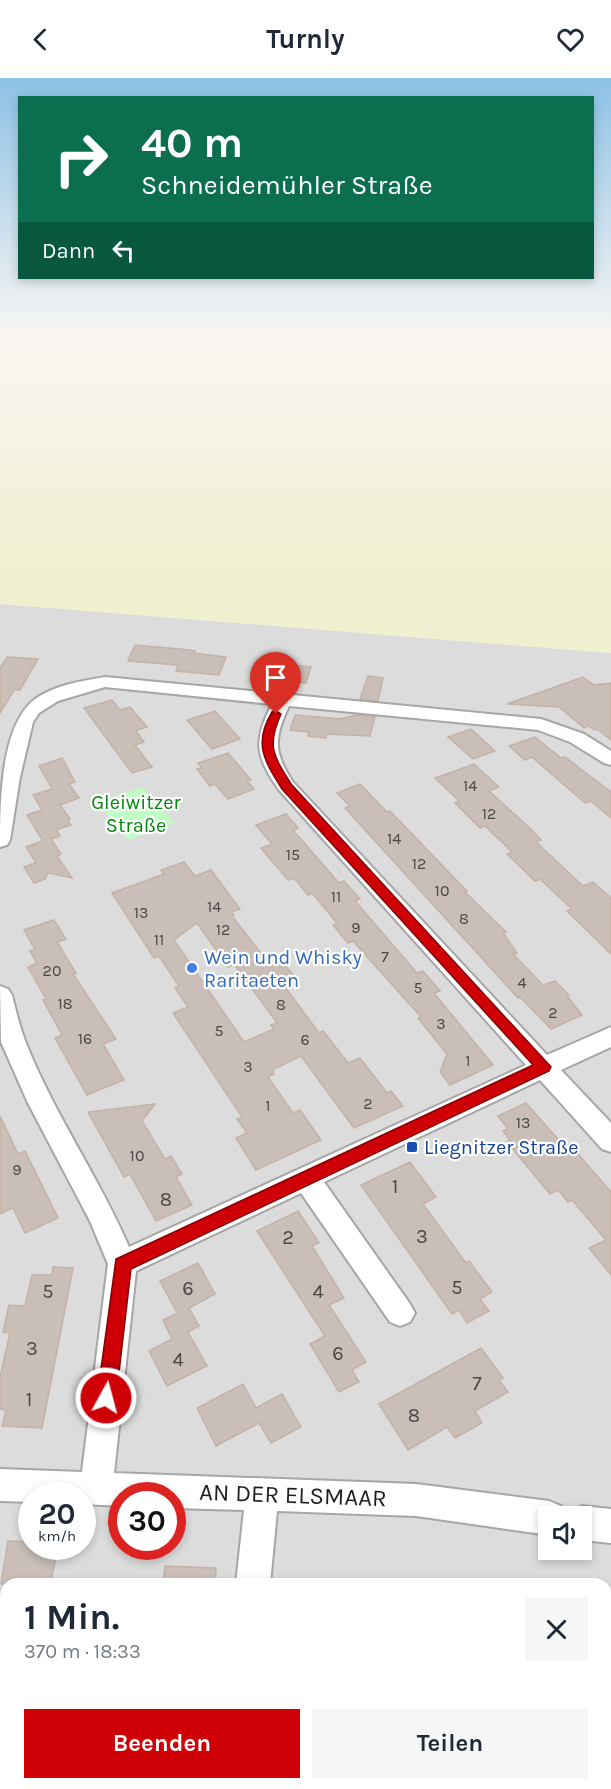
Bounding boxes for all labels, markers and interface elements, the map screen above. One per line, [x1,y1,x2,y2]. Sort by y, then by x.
icon: back [24,23,57,56]
text: Turnly [266,23,345,55]
icon: heart [554,23,587,56]
text: 40 m [141,118,243,168]
icon: right [42,120,120,198]
text: Schneidemühler Straße [141,169,433,201]
icon: left [107,234,140,267]
text: Dann [42,238,95,264]
pin [250,652,301,714]
icon: arrive [259,661,292,694]
house number: 14 [463,776,477,795]
park label: Gleiwitzer Straße [91,791,182,837]
house number: 12 [482,804,496,823]
house number: 14 [387,829,401,848]
house number: 15 [286,845,300,864]
house number: 12 [412,854,426,873]
house number: 10 [435,881,449,900]
house number: 11 [331,887,341,906]
house number: 14 [207,897,221,916]
house number: 13 [134,903,148,922]
house number: 8 [459,909,469,928]
house number: 9 [351,918,361,937]
house number: 12 [216,920,230,939]
house number: 11 [154,930,164,949]
place label: Wein und Whisky Raritaeten [204,946,362,992]
house number: 7 [381,947,389,966]
house number: 20 [43,961,61,980]
marker: Wein und Whisky Raritaeten [185,961,199,975]
house number: 4 [518,973,527,992]
house number: 5 [413,978,423,997]
house number: 18 [57,994,73,1013]
house number: 8 [276,995,286,1014]
house number: 2 [548,1003,558,1022]
house number: 3 [436,1014,446,1033]
house number: 5 [214,1021,224,1040]
house number: 16 [78,1029,92,1048]
house number: 6 [300,1030,310,1049]
house number: 1 [465,1051,471,1070]
house number: 3 [243,1057,253,1076]
house number: 2 [363,1094,373,1113]
house number: 1 [265,1096,271,1115]
house number: 13 [516,1113,530,1132]
place label: Liegnitzer Straße [424,1136,579,1159]
marker: Liegnitzer Straße [405,1140,419,1154]
house number: 10 [130,1146,144,1165]
house number: 9 [12,1160,22,1179]
house number: 1 [392,1175,398,1198]
house number: 8 [160,1188,172,1211]
house number: 3 [416,1225,428,1248]
house number: 2 [282,1226,294,1249]
house number: 5 [451,1276,463,1299]
house number: 6 [182,1277,194,1300]
house number: 5 [42,1280,54,1303]
house number: 4 [312,1280,324,1303]
house number: 3 [26,1337,38,1360]
house number: 6 [332,1342,344,1365]
house number: 4 [172,1348,184,1371]
position arrow [74,1366,138,1430]
house number: 7 [472,1372,482,1395]
house number: 1 [26,1388,32,1411]
house number: 8 [408,1404,420,1427]
street label: AN DER ELSMAAR [199,1478,387,1512]
speed limit sign: 30 [108,1482,186,1560]
text: 20 [38,1496,76,1532]
map controls [538,1506,592,1560]
button: sound [538,1506,592,1560]
text: km/h [38,1527,76,1545]
text: 1 Min. [24,1596,119,1638]
button: close [525,1598,588,1661]
text: 370 m · 18:33 [24,1640,141,1663]
button: Beenden [24,1709,300,1778]
button: Teilen [312,1709,588,1778]

